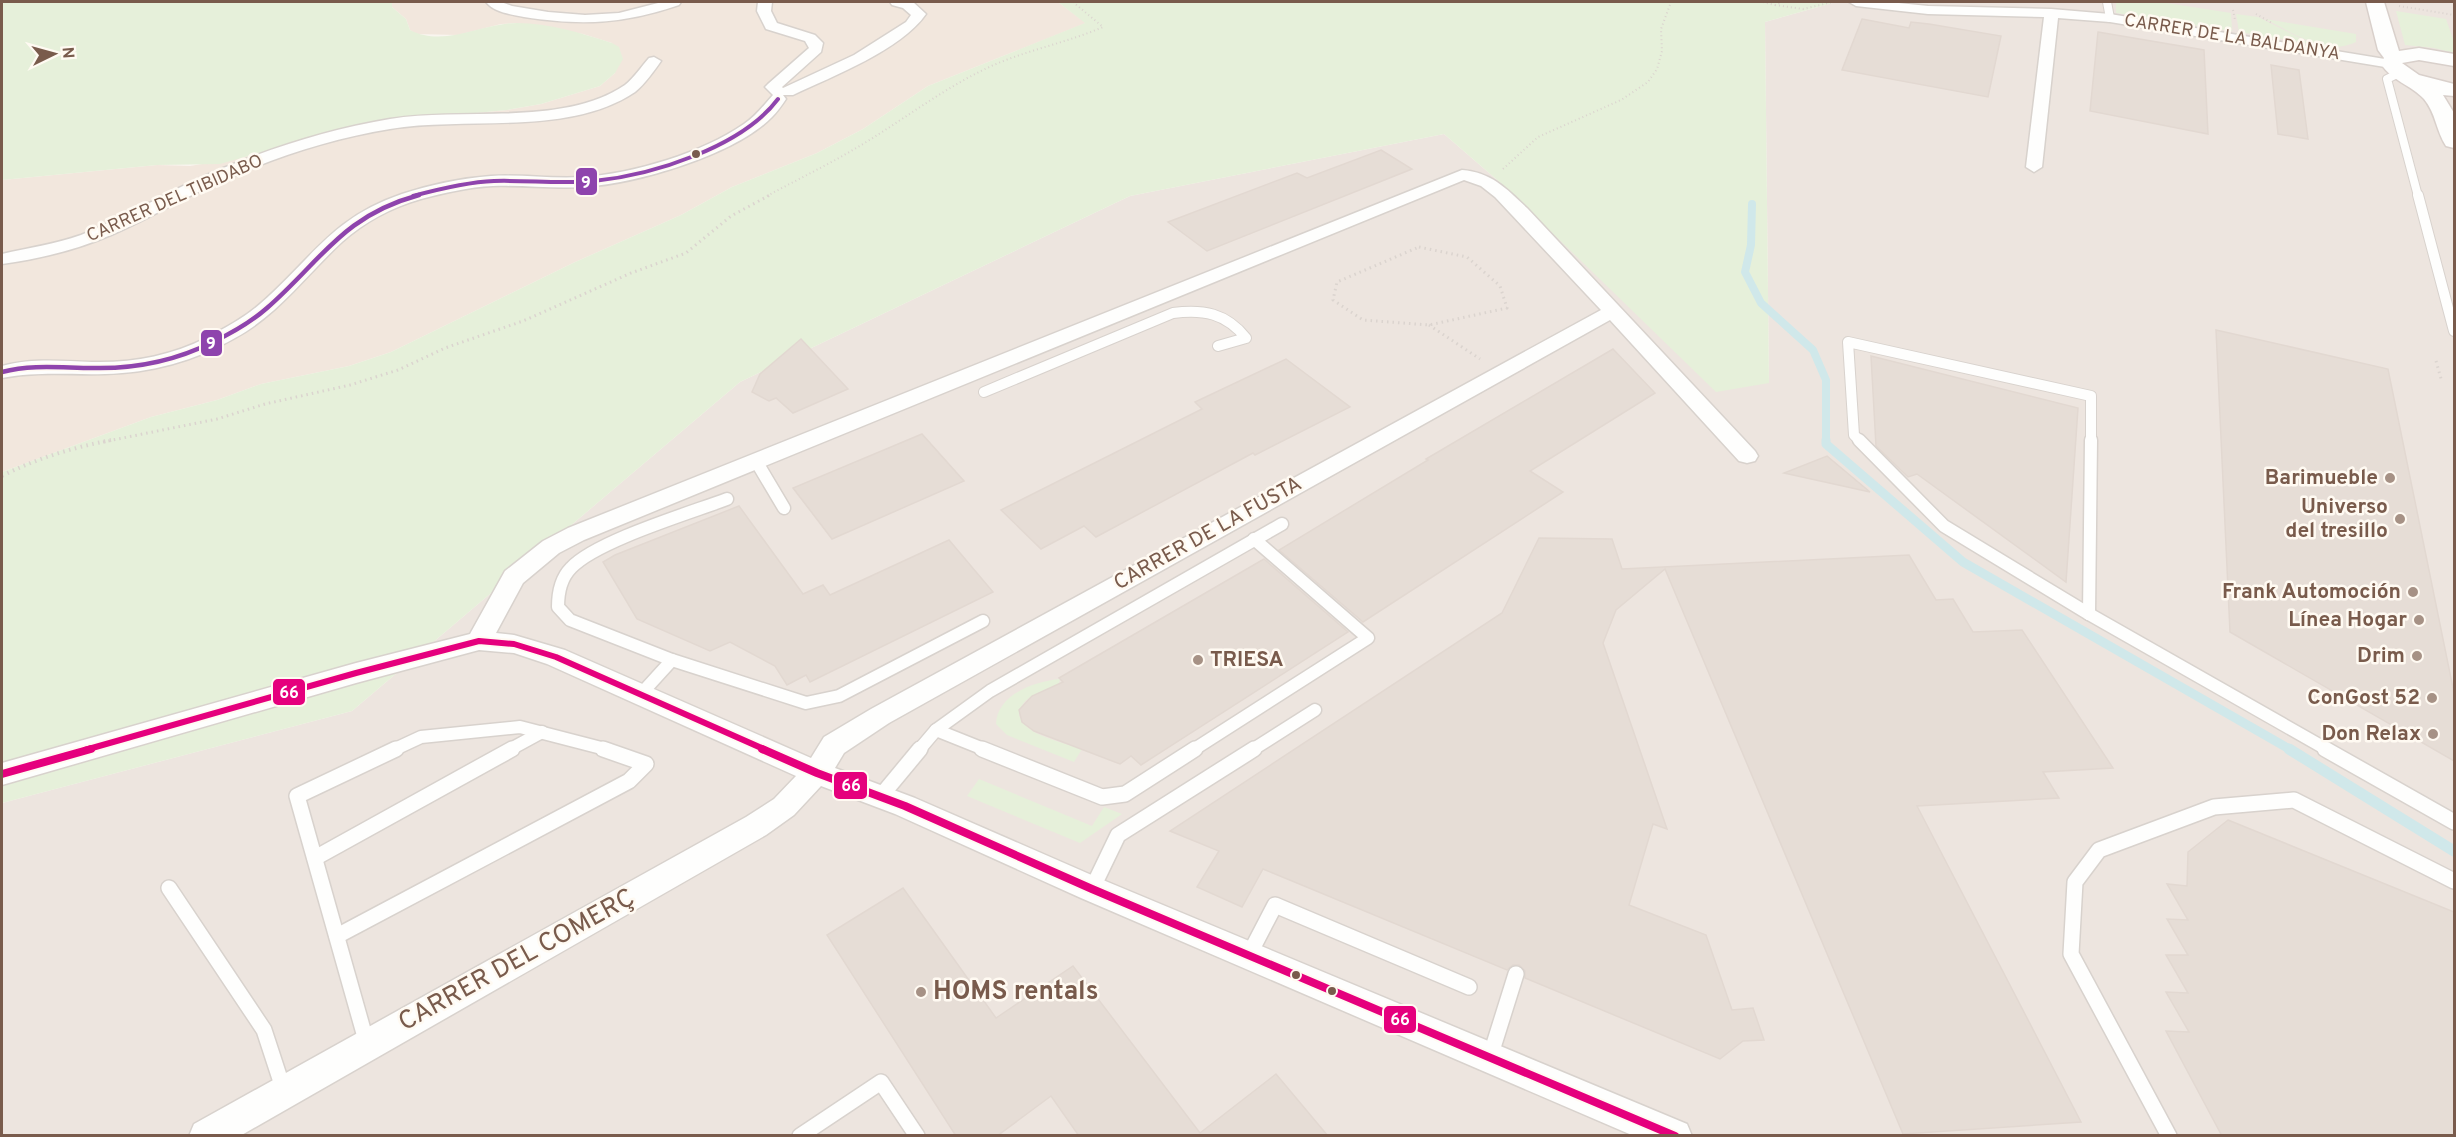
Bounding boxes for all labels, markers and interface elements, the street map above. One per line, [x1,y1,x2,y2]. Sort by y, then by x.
street label: CARRER DE LA BALDANYA [2122,10,2342,66]
north arrow [24,24,84,84]
text: N [56,46,77,59]
unlabelled marker [690,148,702,160]
street label: CARRER DEL TIBIDABO [83,150,267,248]
line badge: 9 [575,167,598,196]
text: 9 [581,174,591,194]
line badge: 9 [200,329,223,357]
text: 9 [206,335,216,355]
place label: Barimueble [2265,465,2378,492]
street label: CARRER DE LA FUSTA [1109,471,1307,597]
marker: Barimueble [2383,471,2397,485]
place label: Universo del tresillo [2285,494,2388,545]
marker: Universo del tresillo [2393,512,2407,526]
place label: Frank Automoción [2222,579,2401,606]
marker: Frank Automoción [2406,585,2420,599]
place label: Línea Hogar [2288,607,2407,634]
marker: Línea Hogar [2412,613,2426,627]
place label: Drim [2357,643,2405,670]
place label: TRIESA [1210,647,1284,674]
marker: Drim [2410,649,2424,663]
marker: TRIESA [1191,653,1205,667]
line badge: 66 [272,678,306,706]
text: 66 [279,684,299,704]
place label: ConGost 52 [2307,685,2420,712]
marker: ConGost 52 [2425,691,2439,705]
place label: Don Relax [2321,721,2421,748]
marker: Don Relax [2426,727,2440,741]
line badge: 66 [833,771,868,800]
text: 66 [841,777,861,797]
street label: CARRER DEL COMERÇ [393,882,641,1040]
unlabelled marker [1290,969,1302,981]
place label: HOMS rentals [933,976,1099,1009]
marker: HOMS rentals [914,985,928,999]
unlabelled marker [1326,985,1338,997]
line badge: 66 [1383,1005,1417,1034]
text: 66 [1390,1011,1410,1031]

